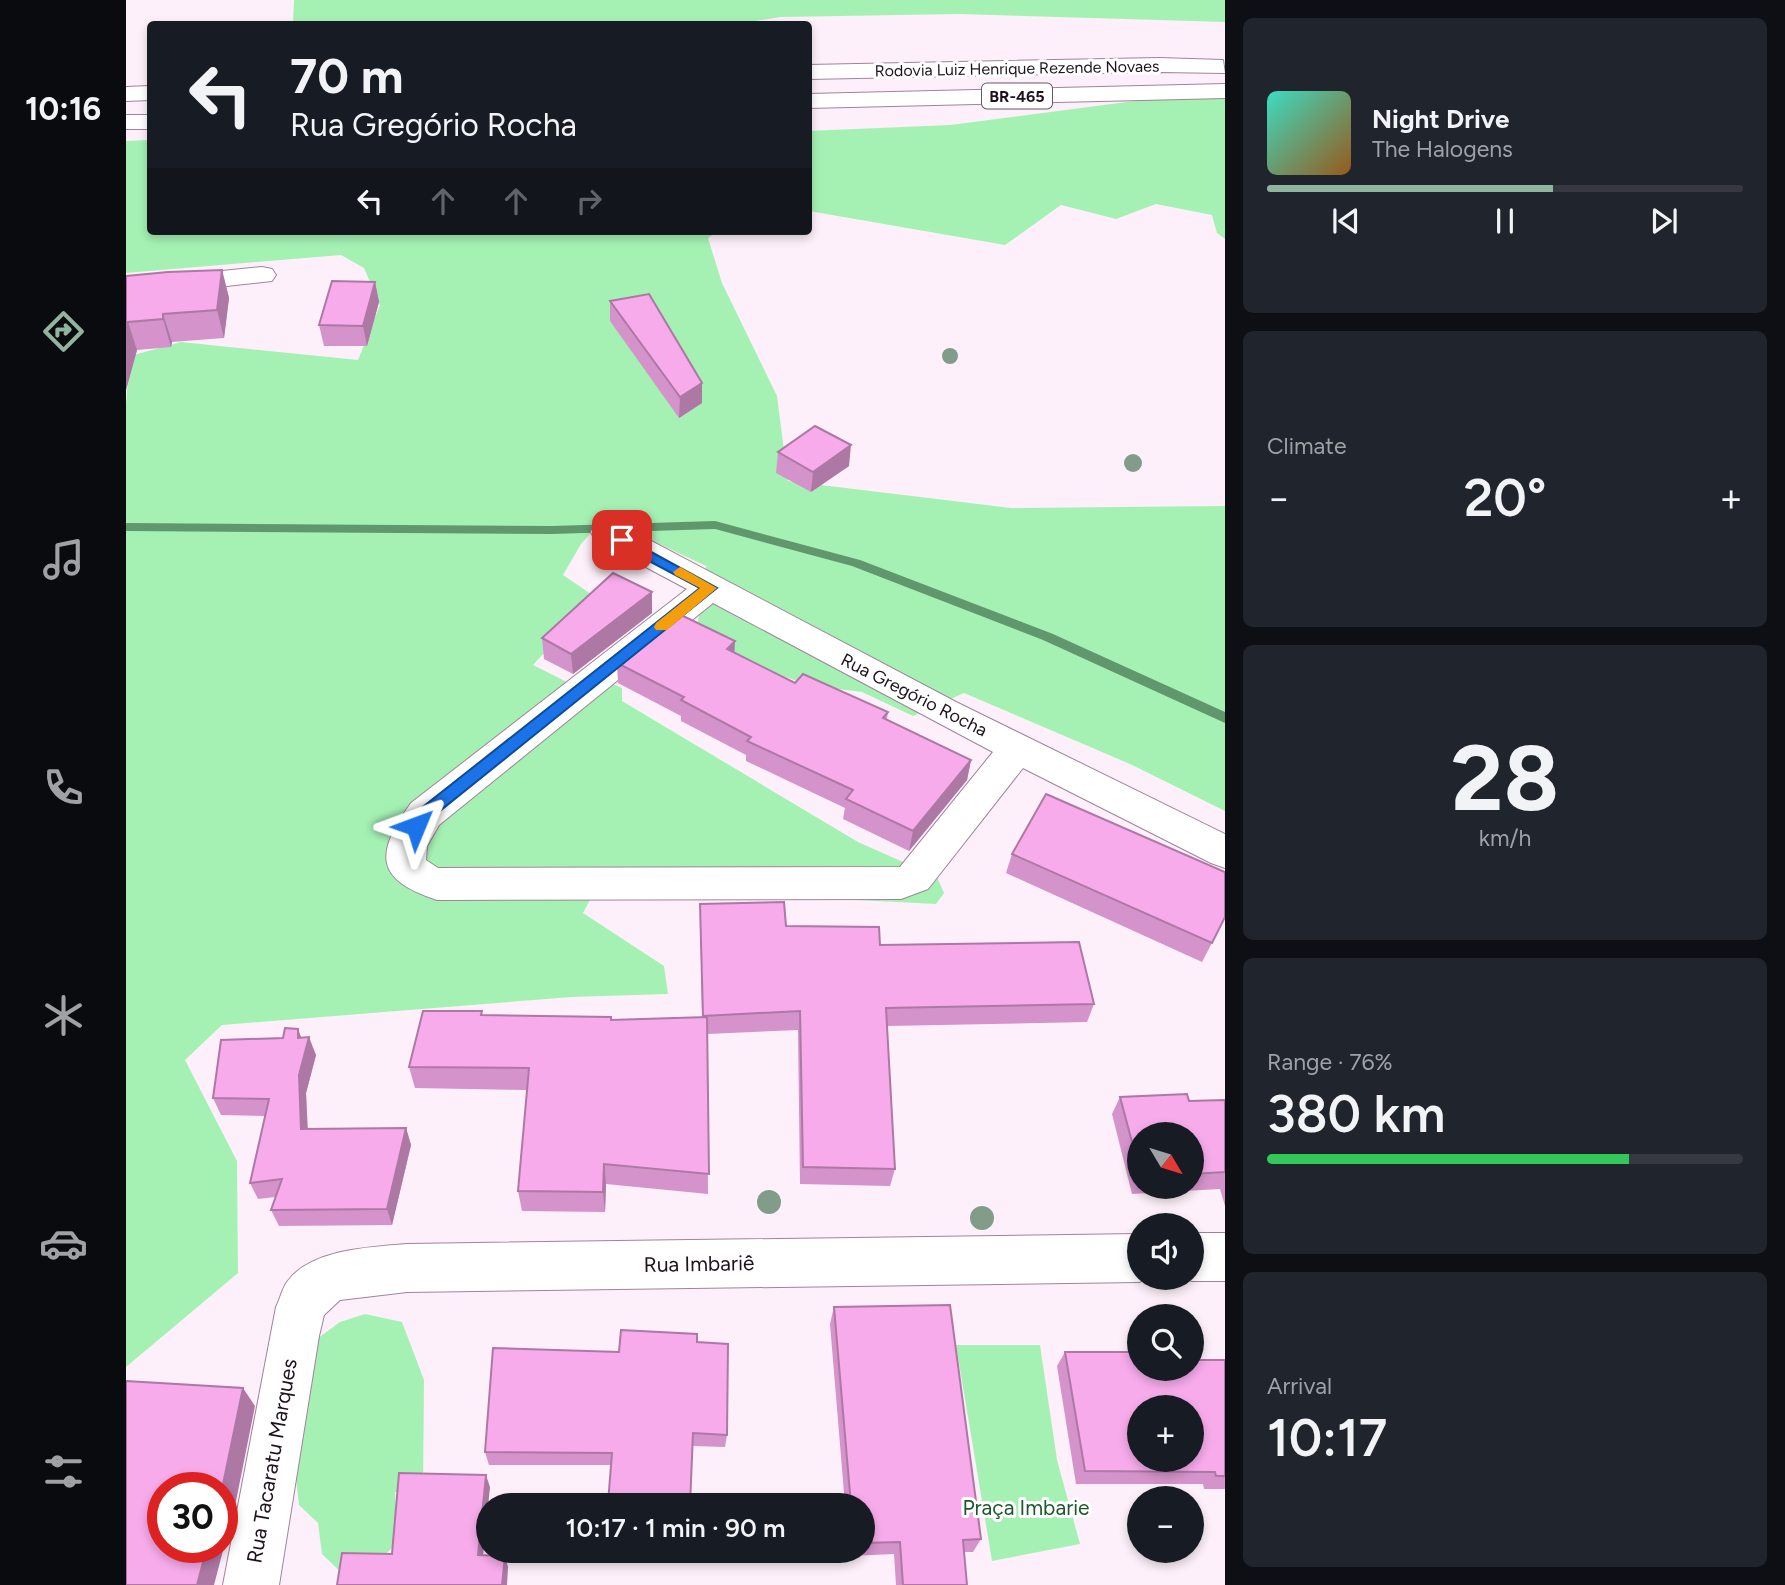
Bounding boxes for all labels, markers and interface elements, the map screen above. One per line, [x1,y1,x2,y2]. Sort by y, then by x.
text: 70 m [290,46,403,105]
icon: left [175,49,266,140]
street label: Rodovia Luiz Henrique Rezende Novaes [875,57,1159,80]
road number: BR-465 [982,83,1052,108]
text: 10:16 [25,90,101,128]
text: Night Drive [1372,103,1509,135]
text: Rua Gregório Rocha [290,106,577,144]
text: The Halogens [1372,135,1513,163]
icon: left [351,182,389,220]
icon: ahead [424,182,462,220]
icon: ahead [497,182,535,220]
icon: right [570,182,608,220]
icon: previous [1327,202,1365,240]
icon: pause [1486,202,1524,240]
icon: next [1645,202,1683,240]
icon: directions [39,307,88,356]
text: Climate [1267,432,1346,460]
text: 20° [1464,467,1546,529]
text: − [1267,475,1291,521]
text: + [1719,475,1743,521]
pin [592,510,652,570]
icon: arrive [603,521,641,559]
icon: music [39,535,88,584]
street label: Rua Gregório Rocha [837,649,991,741]
text: 28 [1451,724,1559,833]
icon: phone [39,763,88,812]
position arrow [379,789,453,863]
text: km/h [1479,824,1531,852]
icon: climate [39,991,88,1040]
text: Range · 76% [1267,1048,1393,1076]
text: 380 km [1267,1083,1445,1145]
north arrow [1127,1122,1204,1199]
map controls [1127,1122,1204,1563]
button: sound [1127,1213,1204,1290]
icon: car [39,1219,88,1268]
street label: Rua Imbariê [643,1250,755,1277]
button: search [1127,1304,1204,1381]
street label: Rua Tacaratu Marques [241,1357,302,1565]
text: Arrival [1267,1372,1332,1400]
button: + [1127,1395,1204,1472]
text: 10:17 [1267,1407,1387,1469]
icon: filters [39,1447,88,1496]
speed limit sign: 30 [147,1472,238,1563]
button: − [1127,1486,1204,1563]
park label: Praça Imbarie [962,1495,1090,1520]
text: 10:17 · 1 min · 90 m [566,1512,785,1544]

